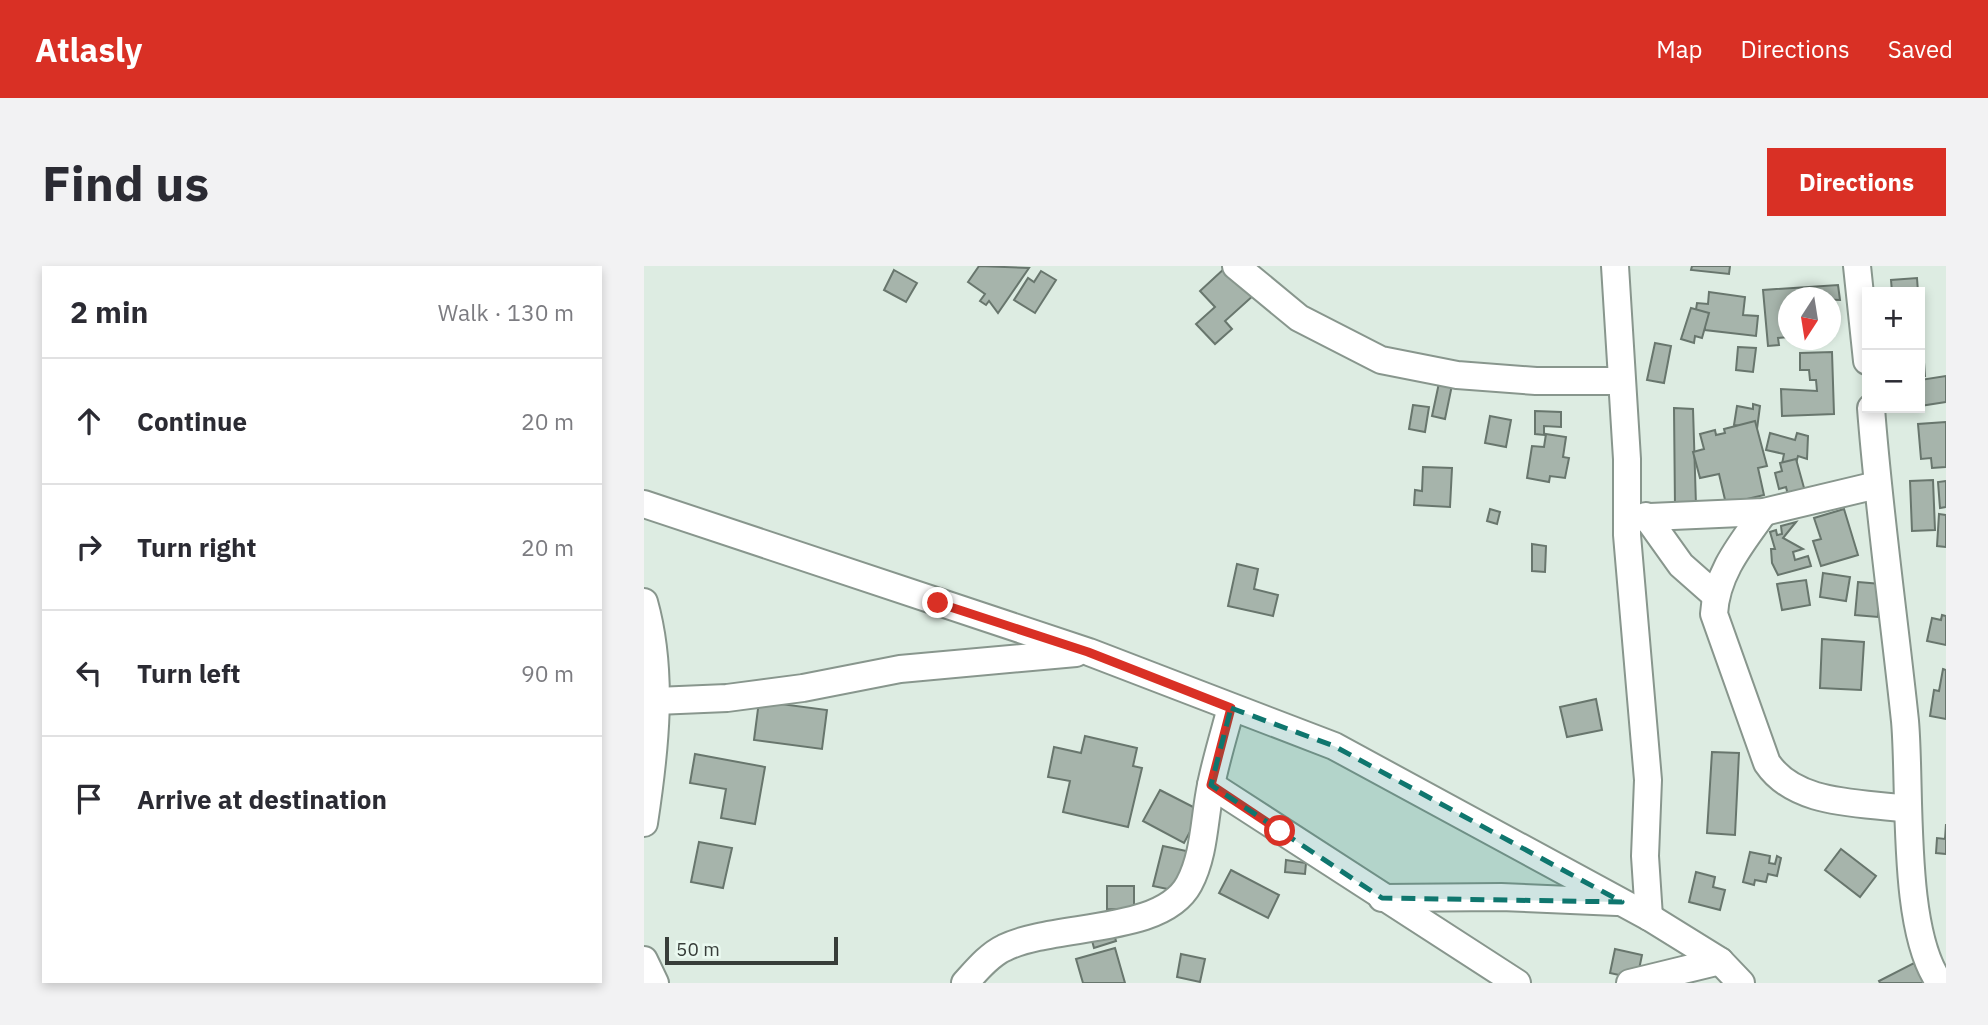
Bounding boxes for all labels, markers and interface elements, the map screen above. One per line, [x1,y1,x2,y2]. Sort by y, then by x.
text: Atlasly [35,28,142,71]
text: Map [1656,33,1702,65]
text: Directions [1740,33,1850,65]
text: Saved [1888,33,1953,65]
button: Directions [1767,148,1946,216]
text: Find us [42,151,209,214]
north arrow [1778,287,1841,350]
map controls [1862,287,1925,413]
button: + [1862,287,1925,350]
text: 2 min [70,292,148,331]
text: Walk · 130 m [438,297,574,327]
button: − [1862,350,1925,413]
icon: ahead [70,402,108,440]
text: Continue [137,404,247,438]
text: 20 m [521,406,574,436]
icon: right [70,528,108,566]
text: Turn right [137,530,256,564]
text: 20 m [521,532,574,562]
route end [922,587,953,618]
icon: left [70,654,108,692]
text: Turn left [137,656,240,690]
text: 90 m [521,658,574,688]
icon: arrive [70,780,108,818]
text: Arrive at destination [137,782,387,816]
route start [1264,815,1295,846]
scale bar [665,934,838,966]
text: 50 m [676,937,720,961]

